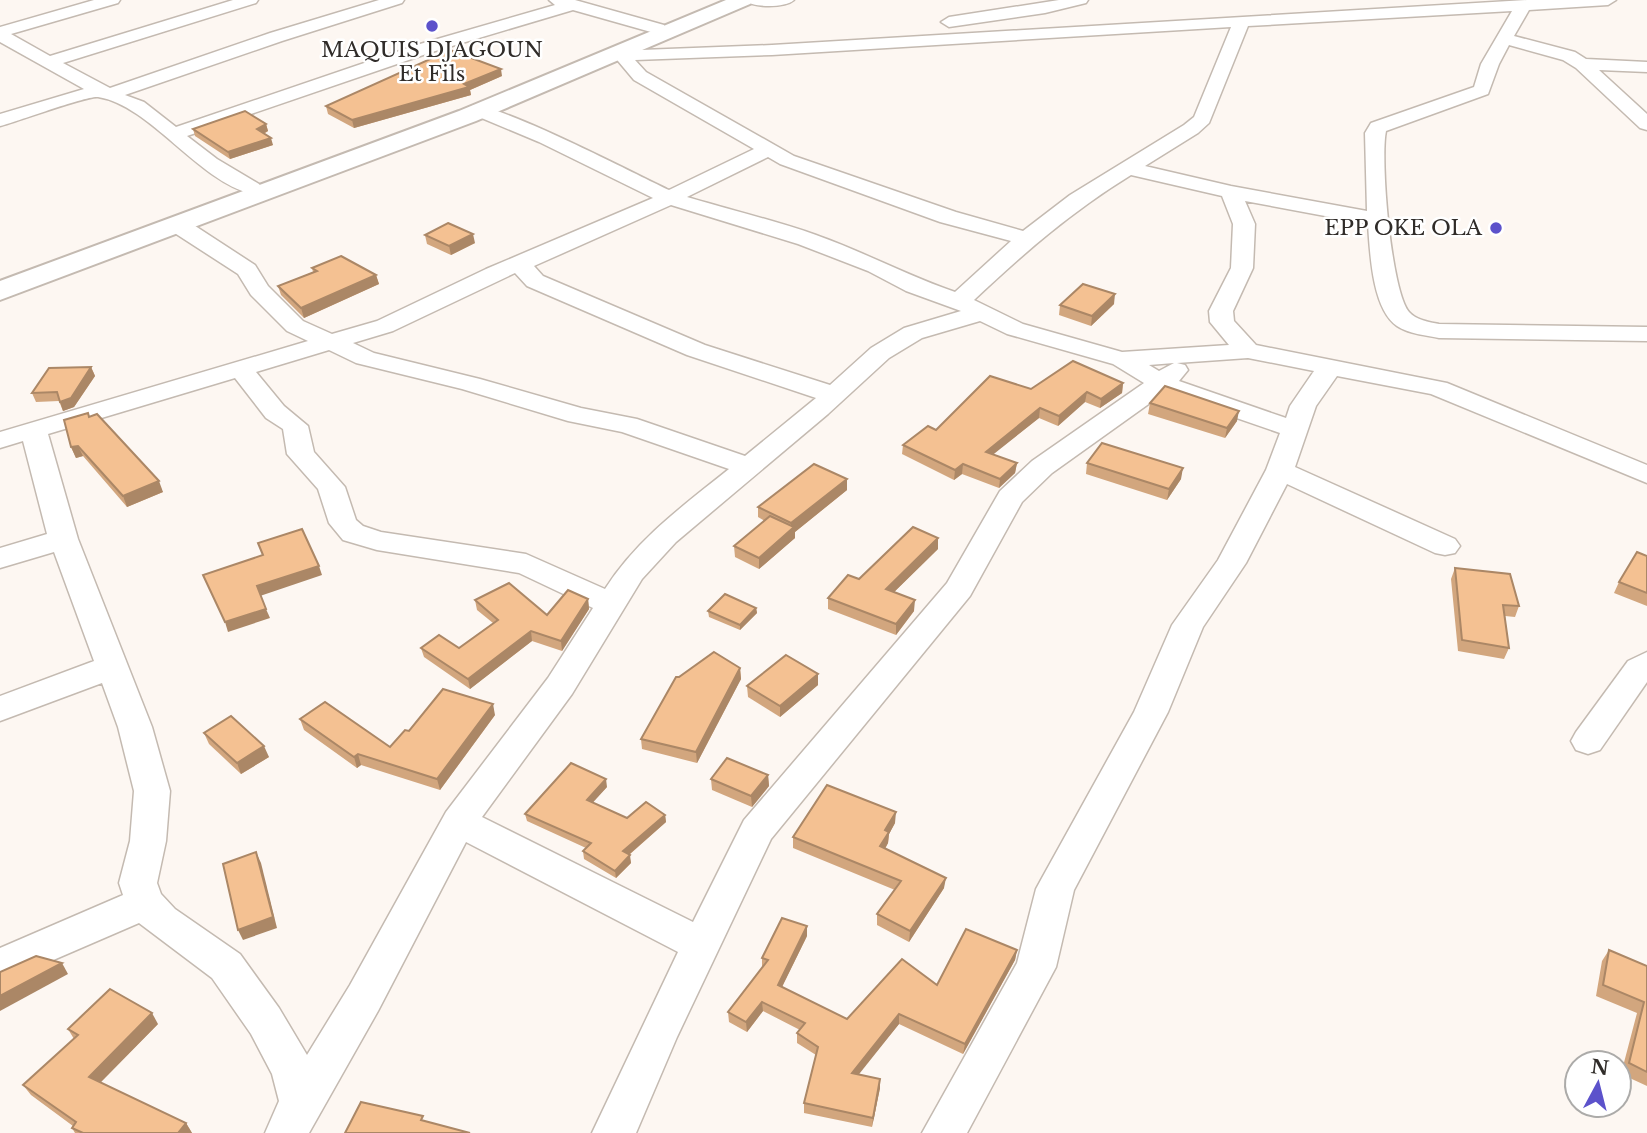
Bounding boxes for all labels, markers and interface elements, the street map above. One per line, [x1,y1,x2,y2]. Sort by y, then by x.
marker: MAQUIS DJAGOUN Et Fils [424,18,440,34]
place label: MAQUIS DJAGOUN Et Fils [321,37,543,87]
place label: EPP OKE OLA [1324,215,1483,241]
marker: EPP OKE OLA [1488,220,1504,236]
north arrow [1563,1049,1633,1119]
text: N [1590,1055,1610,1080]

